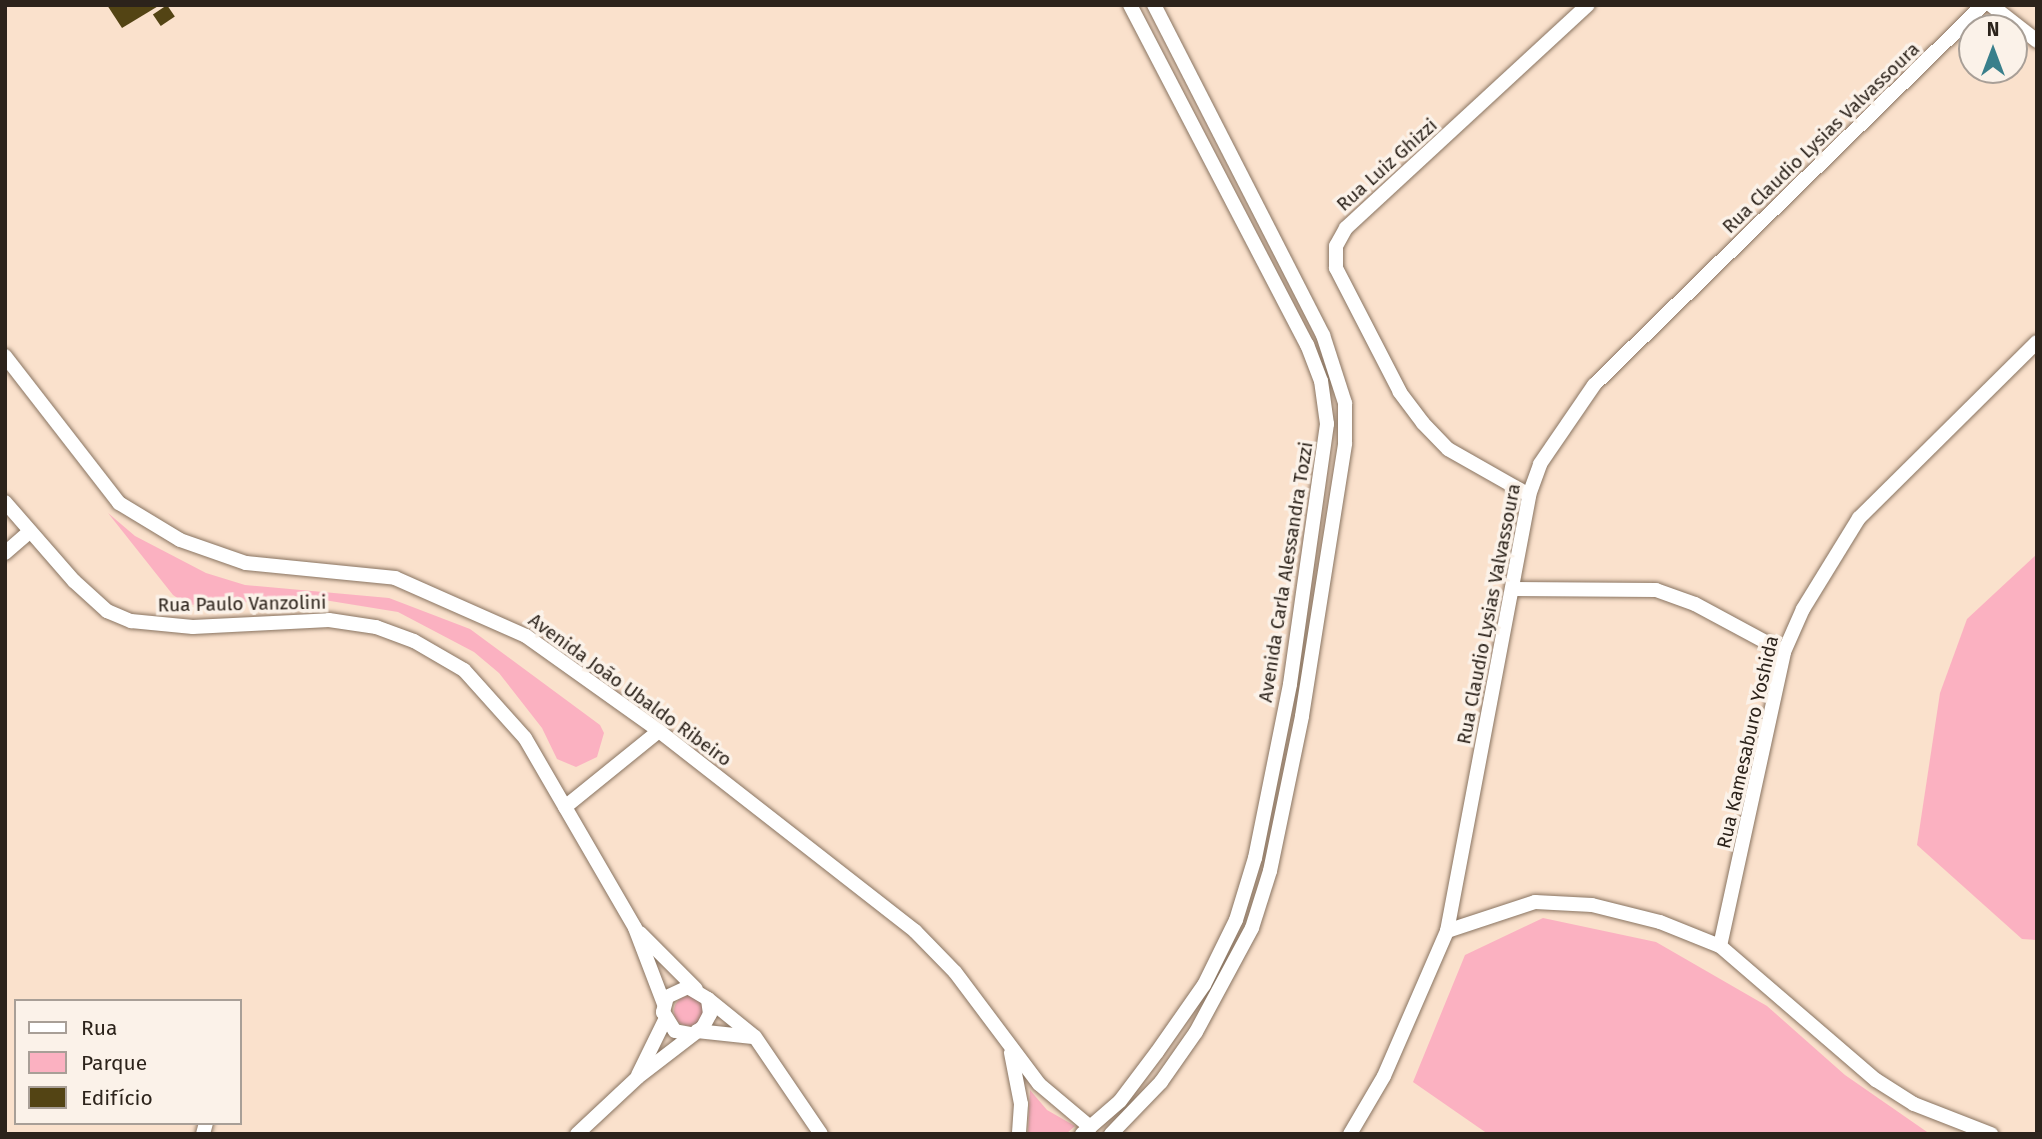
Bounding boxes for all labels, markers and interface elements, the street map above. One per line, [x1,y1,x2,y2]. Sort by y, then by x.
north arrow [1958,14,2028,84]
text: N [1987,18,1999,41]
street label: Rua Claudio Lysias Valvassoura [1718,38,1924,238]
street label: Rua Luiz Ghizzi [1332,114,1442,216]
street label: Avenida Carla Alessandra Tozzi [1254,440,1318,704]
street label: Rua Claudio Lysias Valvassoura [1453,482,1525,746]
street label: Rua Paulo Vanzolini [157,591,327,617]
street label: Avenida João Ubaldo Ribeiro [524,609,736,771]
street label: Rua Kamesaburo Yoshida [1712,633,1784,851]
legend [14,999,242,1125]
text: Rua [81,1015,117,1041]
text: Parque [81,1050,147,1076]
text: Edifício [81,1085,153,1111]

